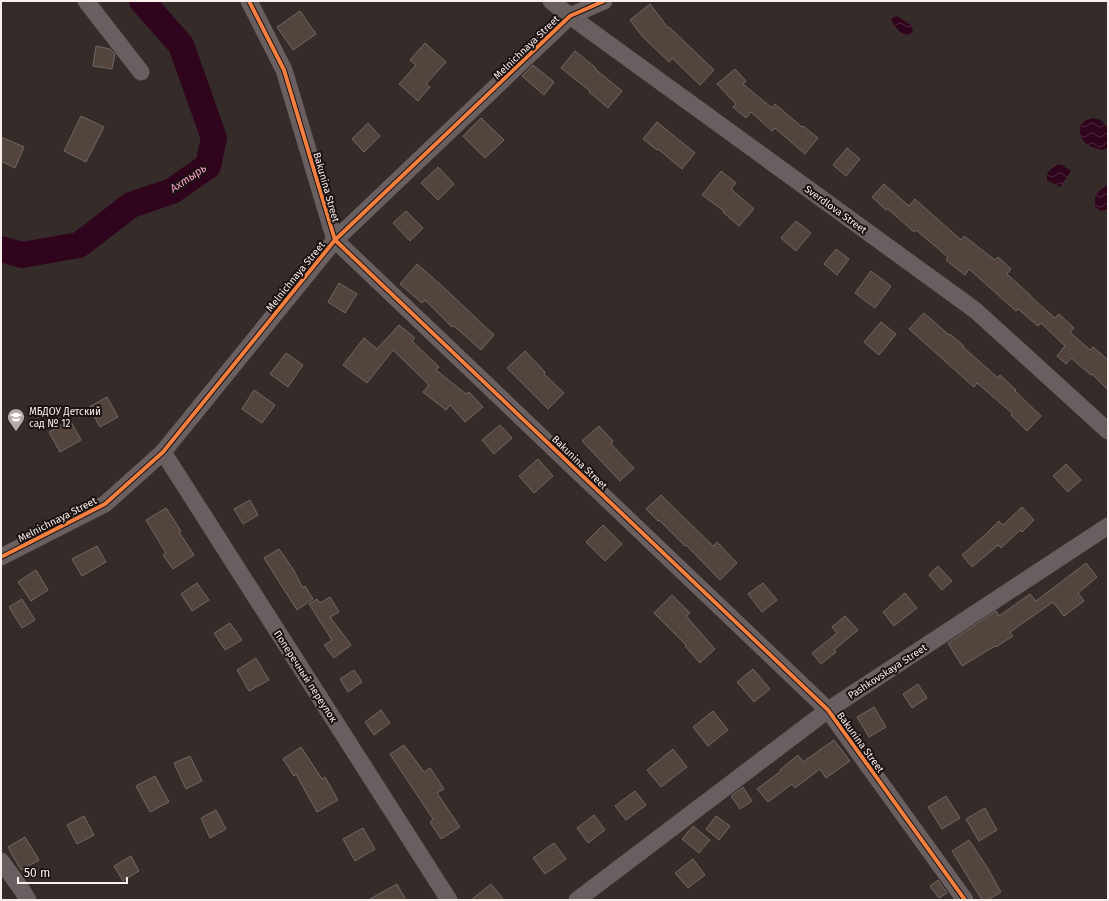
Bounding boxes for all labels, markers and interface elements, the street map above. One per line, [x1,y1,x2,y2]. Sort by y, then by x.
street label: Melnichnaya Street [491,13,562,82]
street label: Bakunina Street [310,151,342,224]
water label: Ахтырь [167,161,209,196]
street label: Sverdlova Street [802,183,869,237]
street label: Melnichnaya Street [264,239,328,314]
place label: МБДОУ Детский сад № 12 [29,406,101,430]
school or university icon: МБДОУ Детский сад № 12 [6,407,26,432]
street label: Bakunina Street [549,433,610,492]
street label: Melnichnaya Street [16,495,99,545]
street label: Поперечный переулок [271,628,340,725]
street label: Pashkovskaya Street [846,642,930,702]
street label: Bakunina Street [834,710,886,776]
scale bar [18,859,127,885]
text: 50 m [24,866,50,880]

